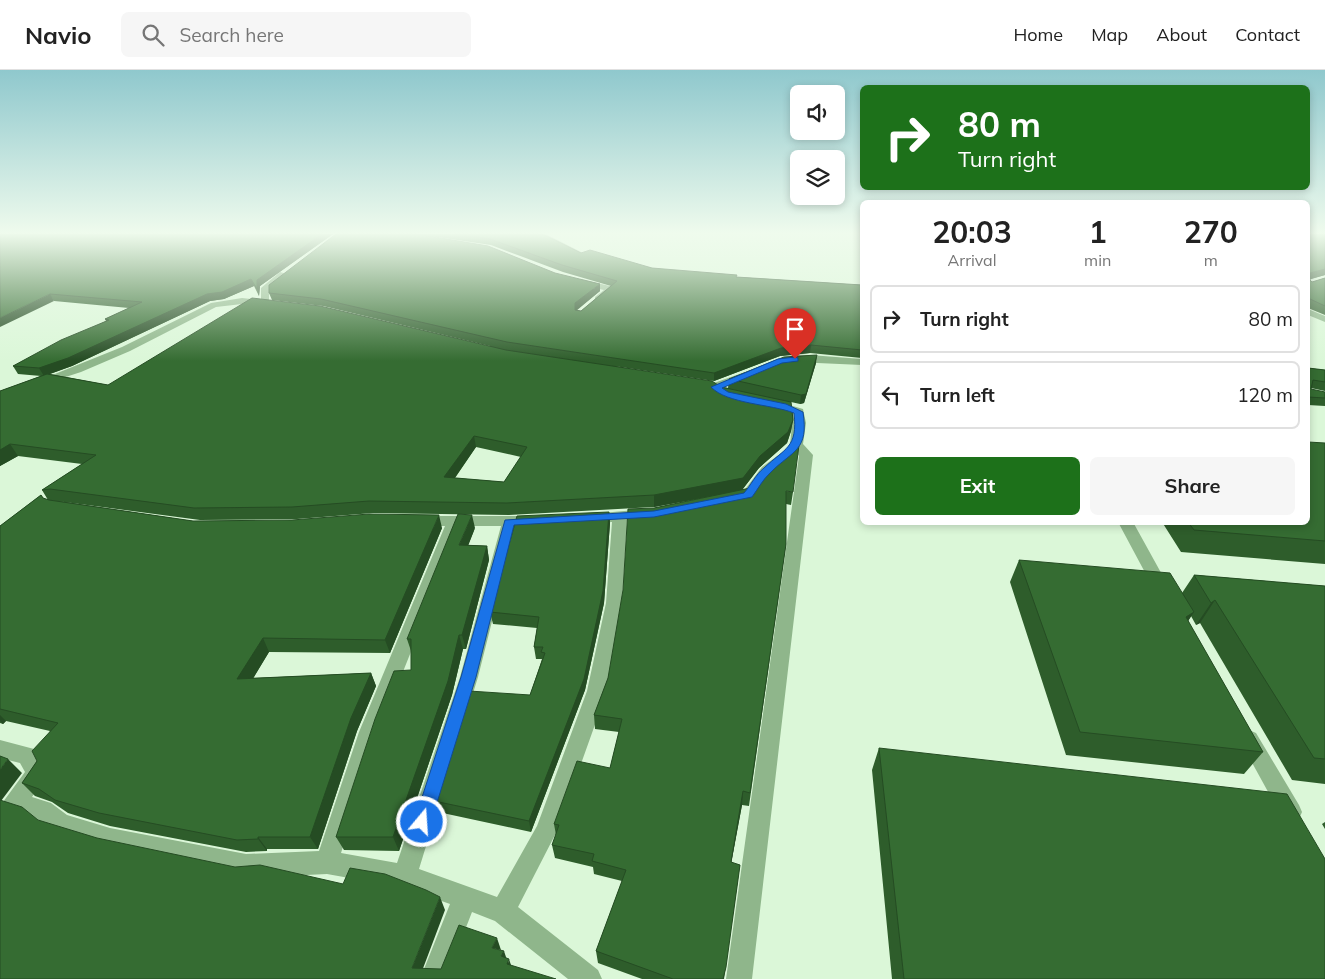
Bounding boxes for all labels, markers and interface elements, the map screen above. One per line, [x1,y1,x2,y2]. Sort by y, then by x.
search box [121,12,471,57]
text: Navio [25,20,91,50]
icon: search [139,21,167,49]
text: Search here [179,23,284,47]
text: Home [1013,23,1063,46]
text: Map [1091,23,1128,46]
text: About [1156,23,1207,46]
text: Contact [1235,23,1300,46]
map controls [790,85,845,205]
button: sound [790,85,845,140]
text: 80 m [958,102,1041,146]
icon: right [875,105,940,170]
text: Turn right [958,145,1056,173]
button: layers [790,150,845,205]
text: 20:03 [932,213,1012,251]
text: 1 [1089,213,1107,251]
text: 270 [1184,213,1238,251]
text: Arrival [948,250,997,270]
text: min [1084,250,1111,270]
text: m [1204,250,1218,270]
icon: right [877,305,905,333]
text: Turn right [920,307,1009,331]
text: 80 m [1249,307,1293,331]
pin [774,308,816,359]
icon: arrive [781,315,809,343]
icon: left [877,381,905,409]
text: Turn left [920,383,995,407]
text: 120 m [1237,383,1293,407]
button: Exit [875,457,1080,515]
button: Share [1090,457,1295,515]
position arrow [395,795,447,847]

